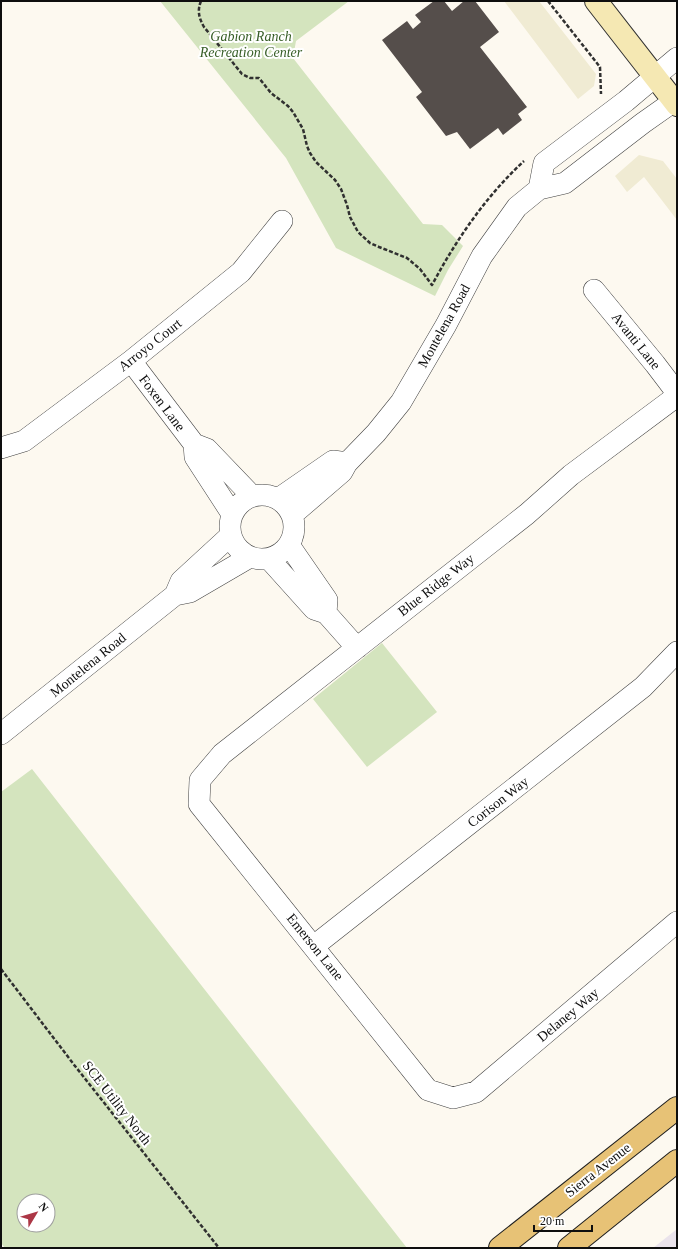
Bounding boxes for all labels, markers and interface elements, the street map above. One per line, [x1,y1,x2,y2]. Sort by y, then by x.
park label: Gabion Ranch Recreation Center [199,29,303,60]
street label: Montelena Road [415,282,473,370]
street label: Avanti Lane [609,310,663,372]
street label: Arroyo Court [116,316,185,374]
street label: Foxen Lane [136,372,188,434]
street label: Blue Ridge Way [395,551,477,619]
street label: Montelena Road [47,630,129,700]
street label: Corison Way [465,774,531,830]
street label: Emerson Lane [284,911,346,983]
street label: Delaney Way [534,985,602,1045]
street label: SCE Utility North [80,1058,154,1148]
street label: Sierra Avenue [562,1140,634,1200]
north arrow [16,1193,56,1233]
text: N [37,1200,51,1214]
scale bar [534,1207,592,1233]
text: 20 m [540,1214,565,1228]

